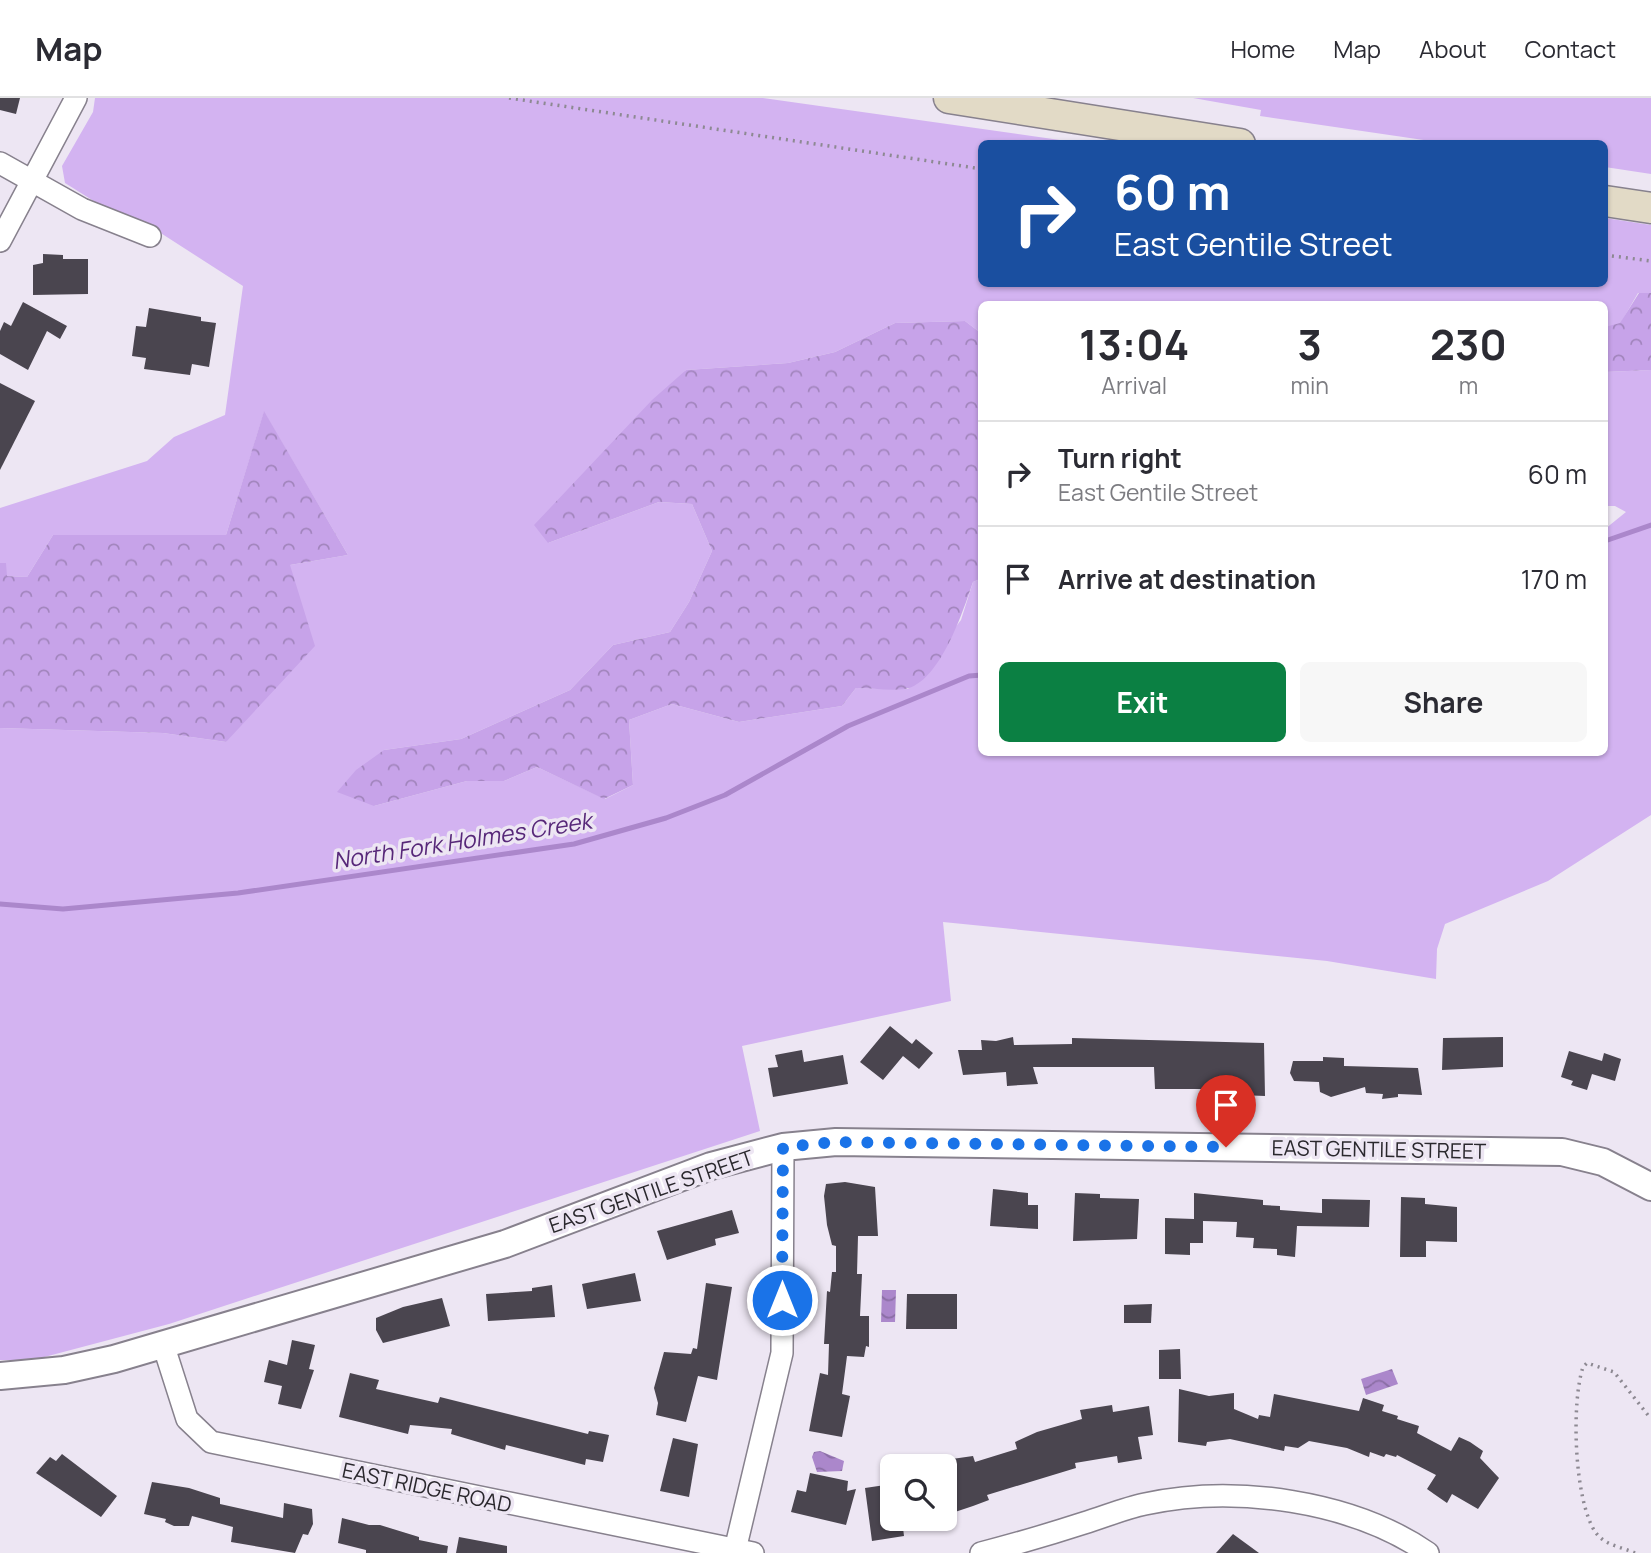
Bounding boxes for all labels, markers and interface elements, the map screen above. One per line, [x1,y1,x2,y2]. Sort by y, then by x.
text: Map [35,26,103,71]
text: Home [1230,32,1295,65]
text: Map [1333,32,1381,65]
text: About [1419,32,1487,65]
text: Contact [1525,32,1616,65]
text: 60 m [1114,158,1231,225]
icon: right [999,168,1090,259]
text: East Gentile Street [1114,222,1393,266]
text: 13:04 [1079,315,1189,373]
text: 3 [1297,315,1322,373]
text: 230 [1430,315,1507,373]
text: Arrival [1101,369,1167,401]
text: min [1290,369,1329,401]
text: m [1459,369,1478,401]
text: Turn right [1058,440,1182,476]
icon: right [999,455,1037,493]
text: 60 m [1528,456,1587,492]
text: East Gentile Street [1058,476,1258,508]
icon: arrive [999,560,1037,598]
text: Arrive at destination [1058,561,1316,597]
text: 170 m [1521,561,1587,597]
button: Exit [999,662,1286,742]
button: Share [1300,662,1587,742]
water label: North Fork Holmes Creek [330,803,597,876]
pin [1196,1075,1256,1147]
icon: arrive [1207,1086,1245,1124]
street label: EAST GENTILE STREET [1271,1133,1487,1165]
street label: EAST GENTILE STREET [545,1143,757,1239]
position arrow [745,1263,819,1337]
map controls [880,1454,957,1531]
button: search [880,1454,957,1531]
street label: EAST RIDGE ROAD [340,1455,514,1519]

